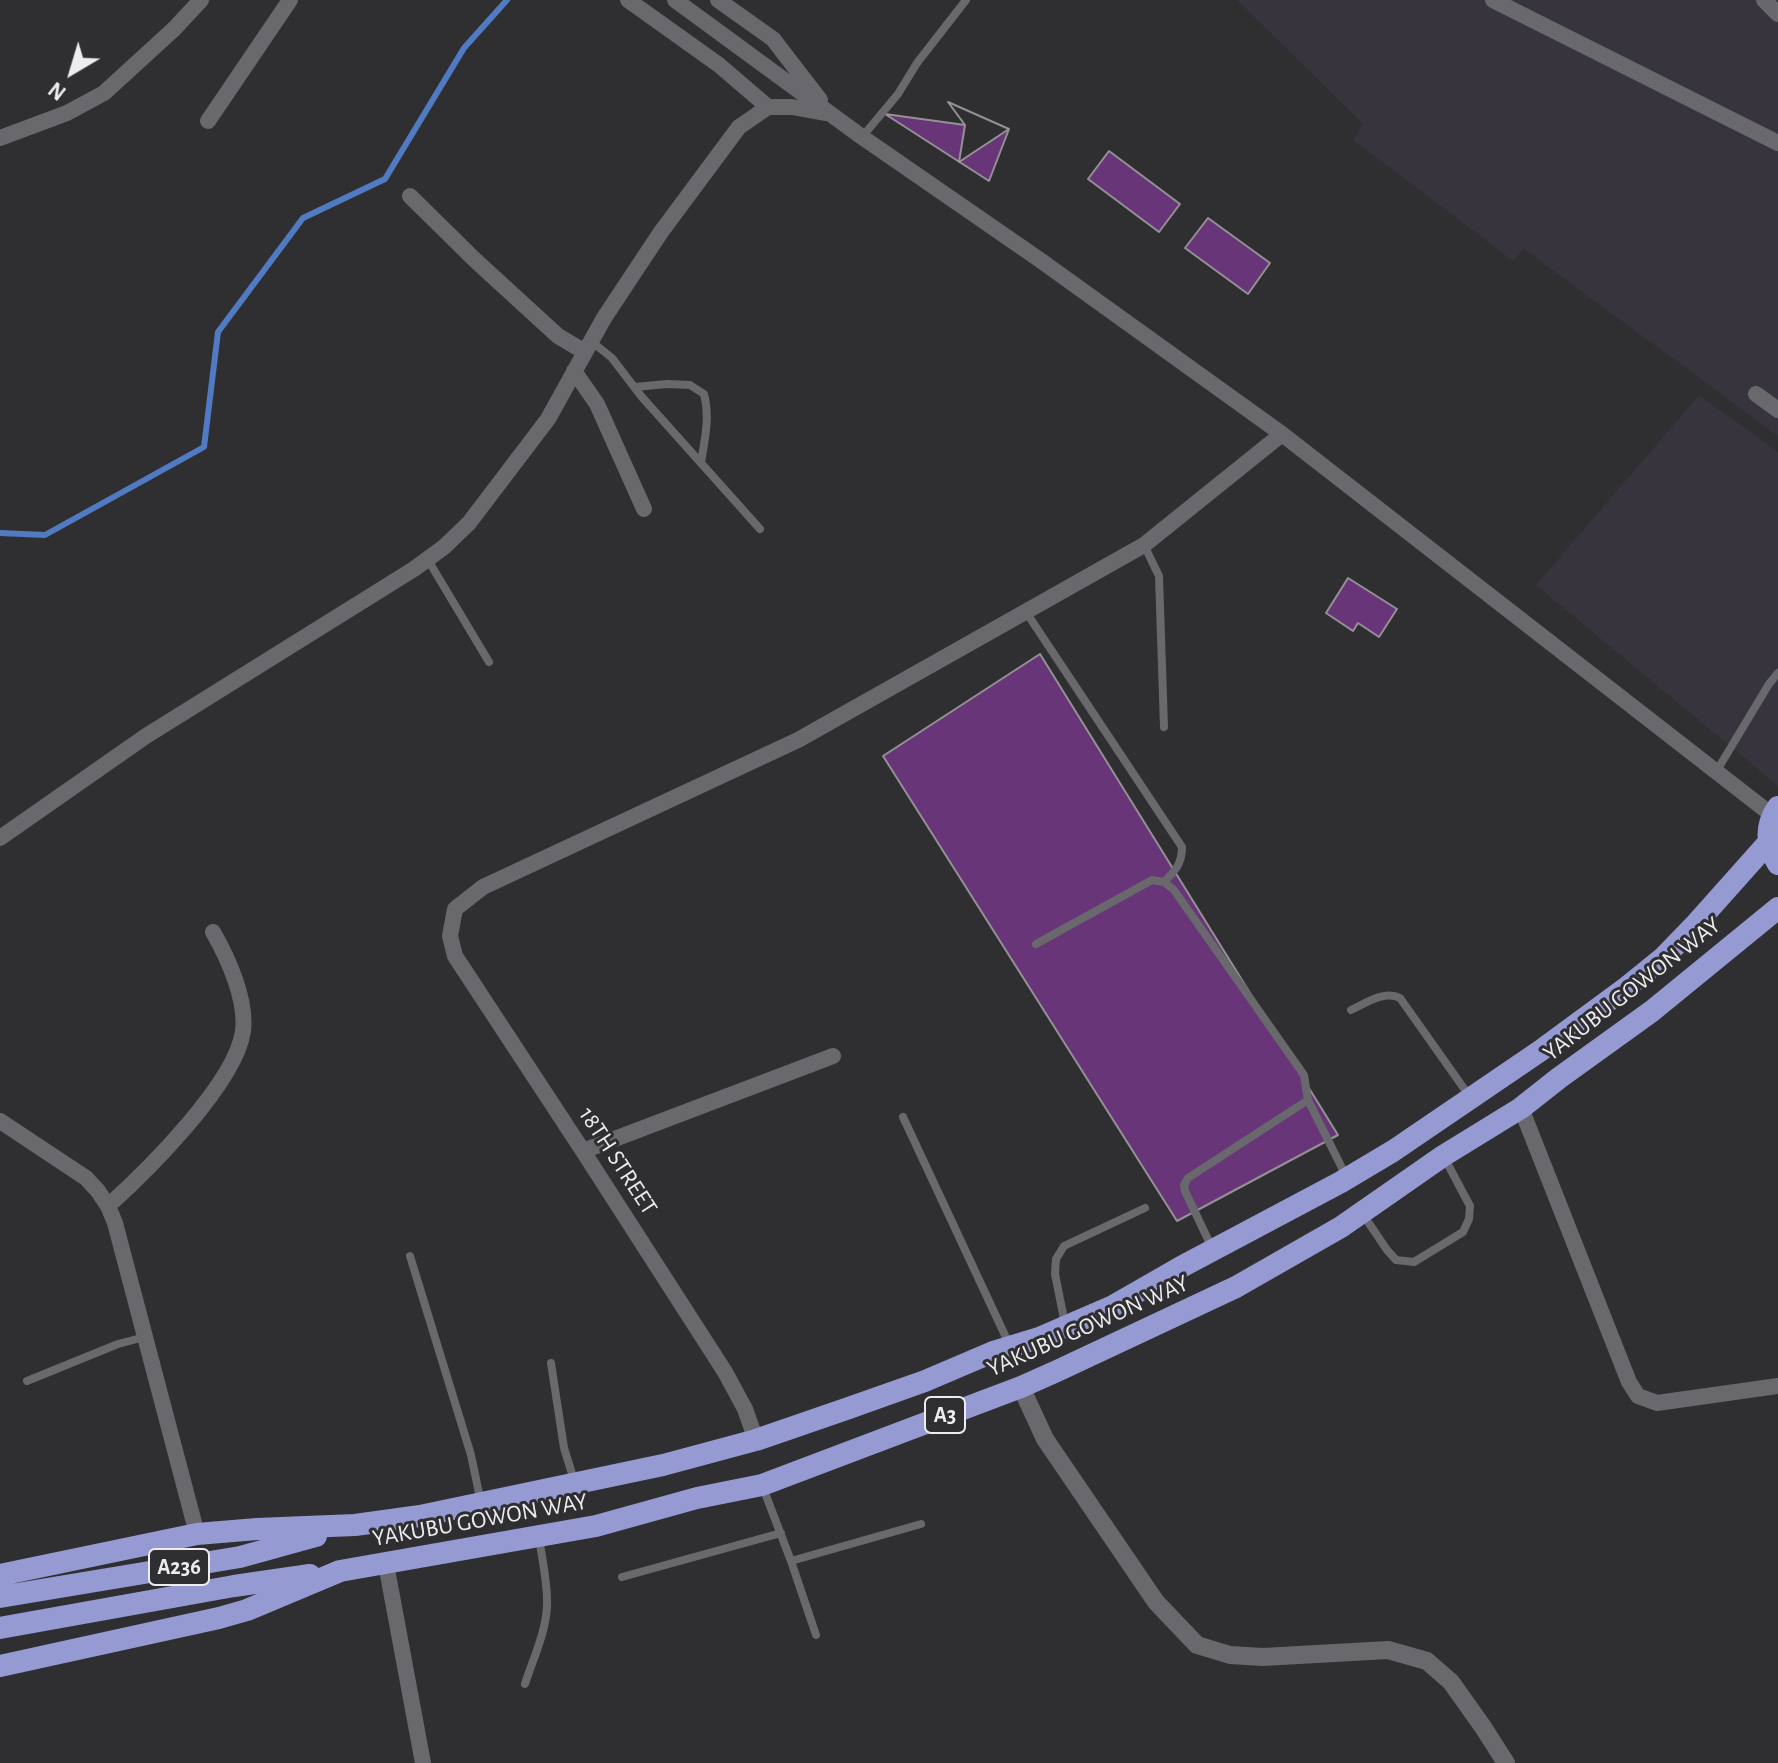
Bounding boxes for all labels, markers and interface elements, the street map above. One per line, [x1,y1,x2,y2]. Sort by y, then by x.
north arrow [32,32,112,112]
text: N [44,78,70,104]
street label: YAKUBU GOWON WAY [1537,911,1727,1067]
street label: 18TH STREET [573,1102,663,1220]
street label: YAKUBU GOWON WAY [983,1269,1193,1383]
road number: A3 [925,1397,965,1433]
street label: YAKUBU GOWON WAY [370,1487,590,1553]
road number: A236 [149,1549,209,1585]

